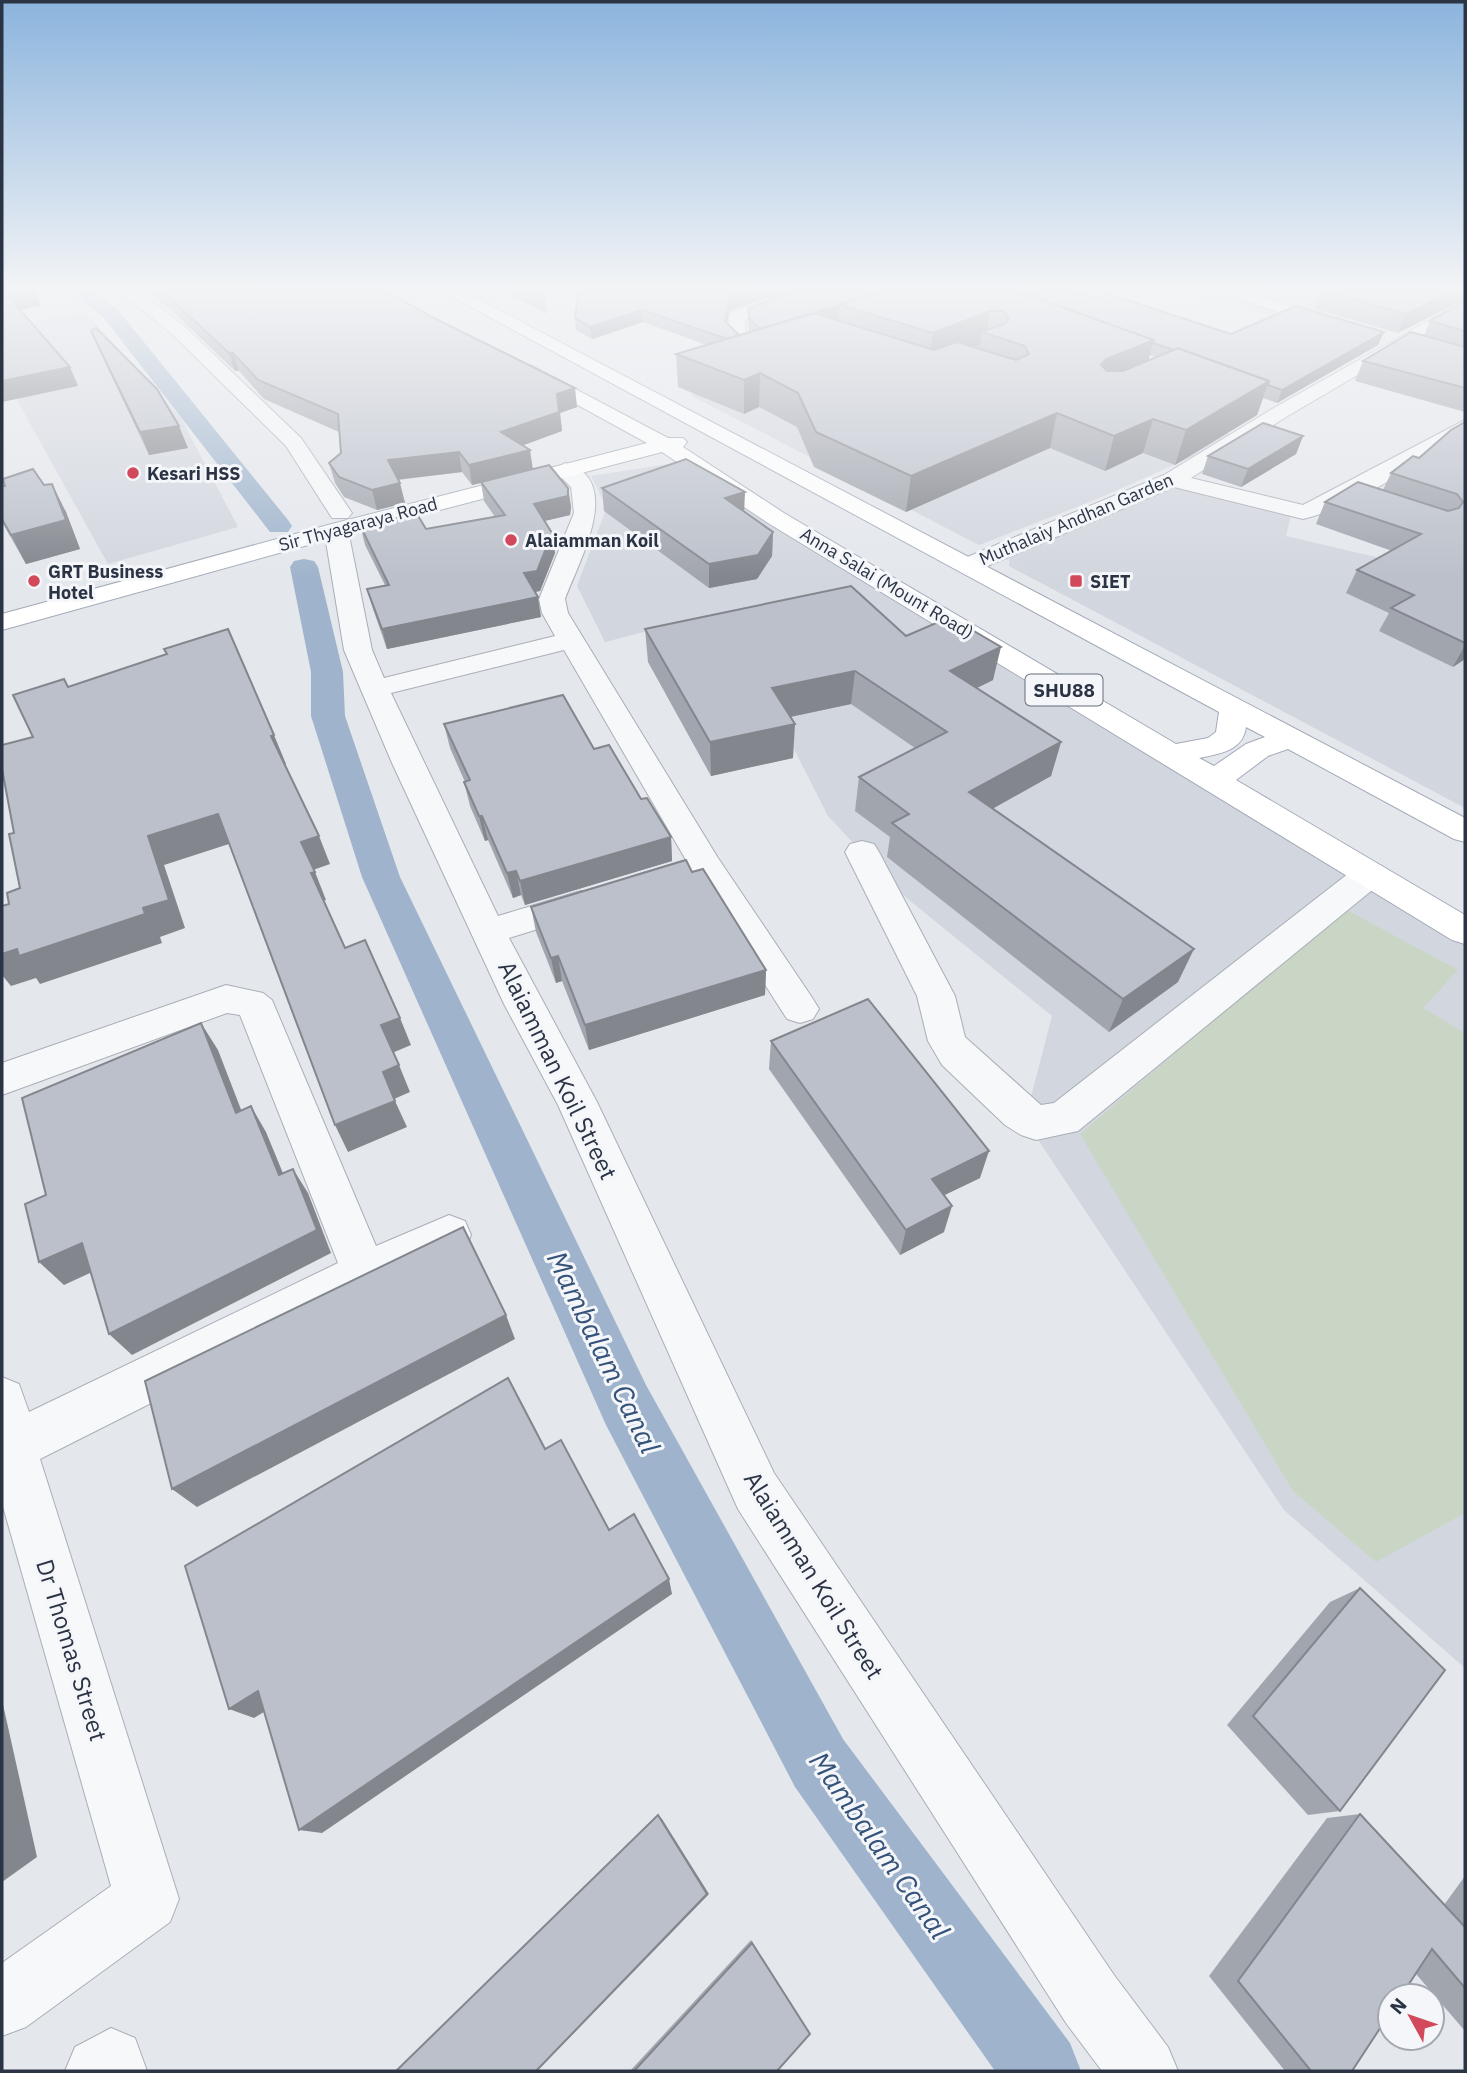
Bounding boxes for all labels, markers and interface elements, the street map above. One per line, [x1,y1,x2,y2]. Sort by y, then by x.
place label: Kesari HSS [147,462,240,485]
marker: Kesari HSS [125,465,141,481]
street label: Muthalaiy Andhan Garden [975,468,1177,570]
street label: Sir Thyagaraya Road [276,492,440,556]
street label: Anna Salai (Mount Road) [796,522,978,644]
place label: Alaiamman Koil [525,529,659,552]
marker: Alaiamman Koil [503,532,519,548]
place label: GRT Business Hotel [48,560,163,604]
place label: SIET [1090,570,1131,593]
marker: GRT Business Hotel [26,573,42,589]
marker: SIET [1068,573,1084,589]
road number: SHU88 [1026,674,1102,706]
street label: Alaiamman Koil Street [491,955,625,1185]
water label: Mambalam Canal [539,1245,669,1460]
street label: Alaiamman Koil Street [737,1465,891,1685]
street label: Dr Thomas Street [29,1555,115,1745]
water label: Mambalam Canal [802,1744,959,1947]
north arrow [1376,1982,1446,2052]
text: N [1384,1993,1412,2019]

